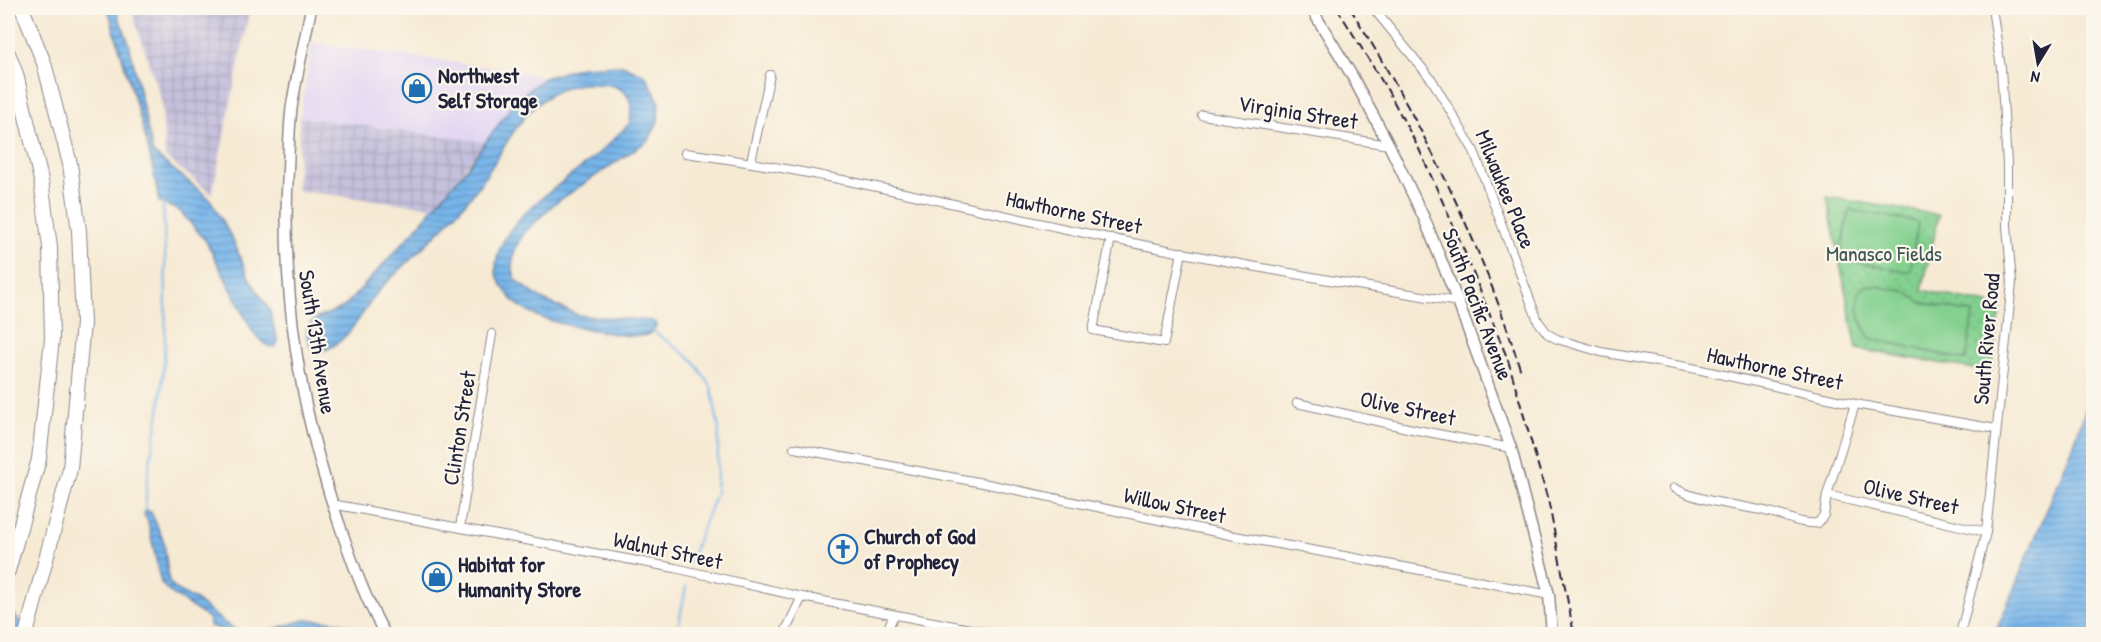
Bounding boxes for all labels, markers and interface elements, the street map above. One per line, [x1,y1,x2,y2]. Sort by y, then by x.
north arrow [2008,33,2068,93]
place label: Northwest Self Storage [438,60,538,116]
text: N [2028,66,2041,89]
shop icon: Northwest Self Storage [401,72,433,104]
street label: Virginia Street [1236,88,1360,136]
street label: Milwaukee Place [1469,125,1544,253]
street label: Hawthorne Street [1003,183,1145,241]
street label: South Pacific Avenue [1435,224,1521,385]
park label: Manasco Fields [1826,238,1942,268]
street label: South 13th Avenue [292,268,344,416]
street label: South River Road [1965,272,2007,406]
street label: Hawthorne Street [1704,339,1846,397]
street label: Clinton Street [435,368,483,487]
street label: Olive Street [1358,383,1459,433]
street label: Olive Street [1860,470,1962,522]
street label: Willow Street [1121,480,1229,530]
place label: Church of God of Prophecy [864,521,976,577]
street label: Walnut Street [611,524,726,576]
church icon: Church of God of Prophecy [827,533,859,565]
place label: Habitat for Humanity Store [458,549,581,605]
shop icon: Habitat for Humanity Store [421,561,453,593]

